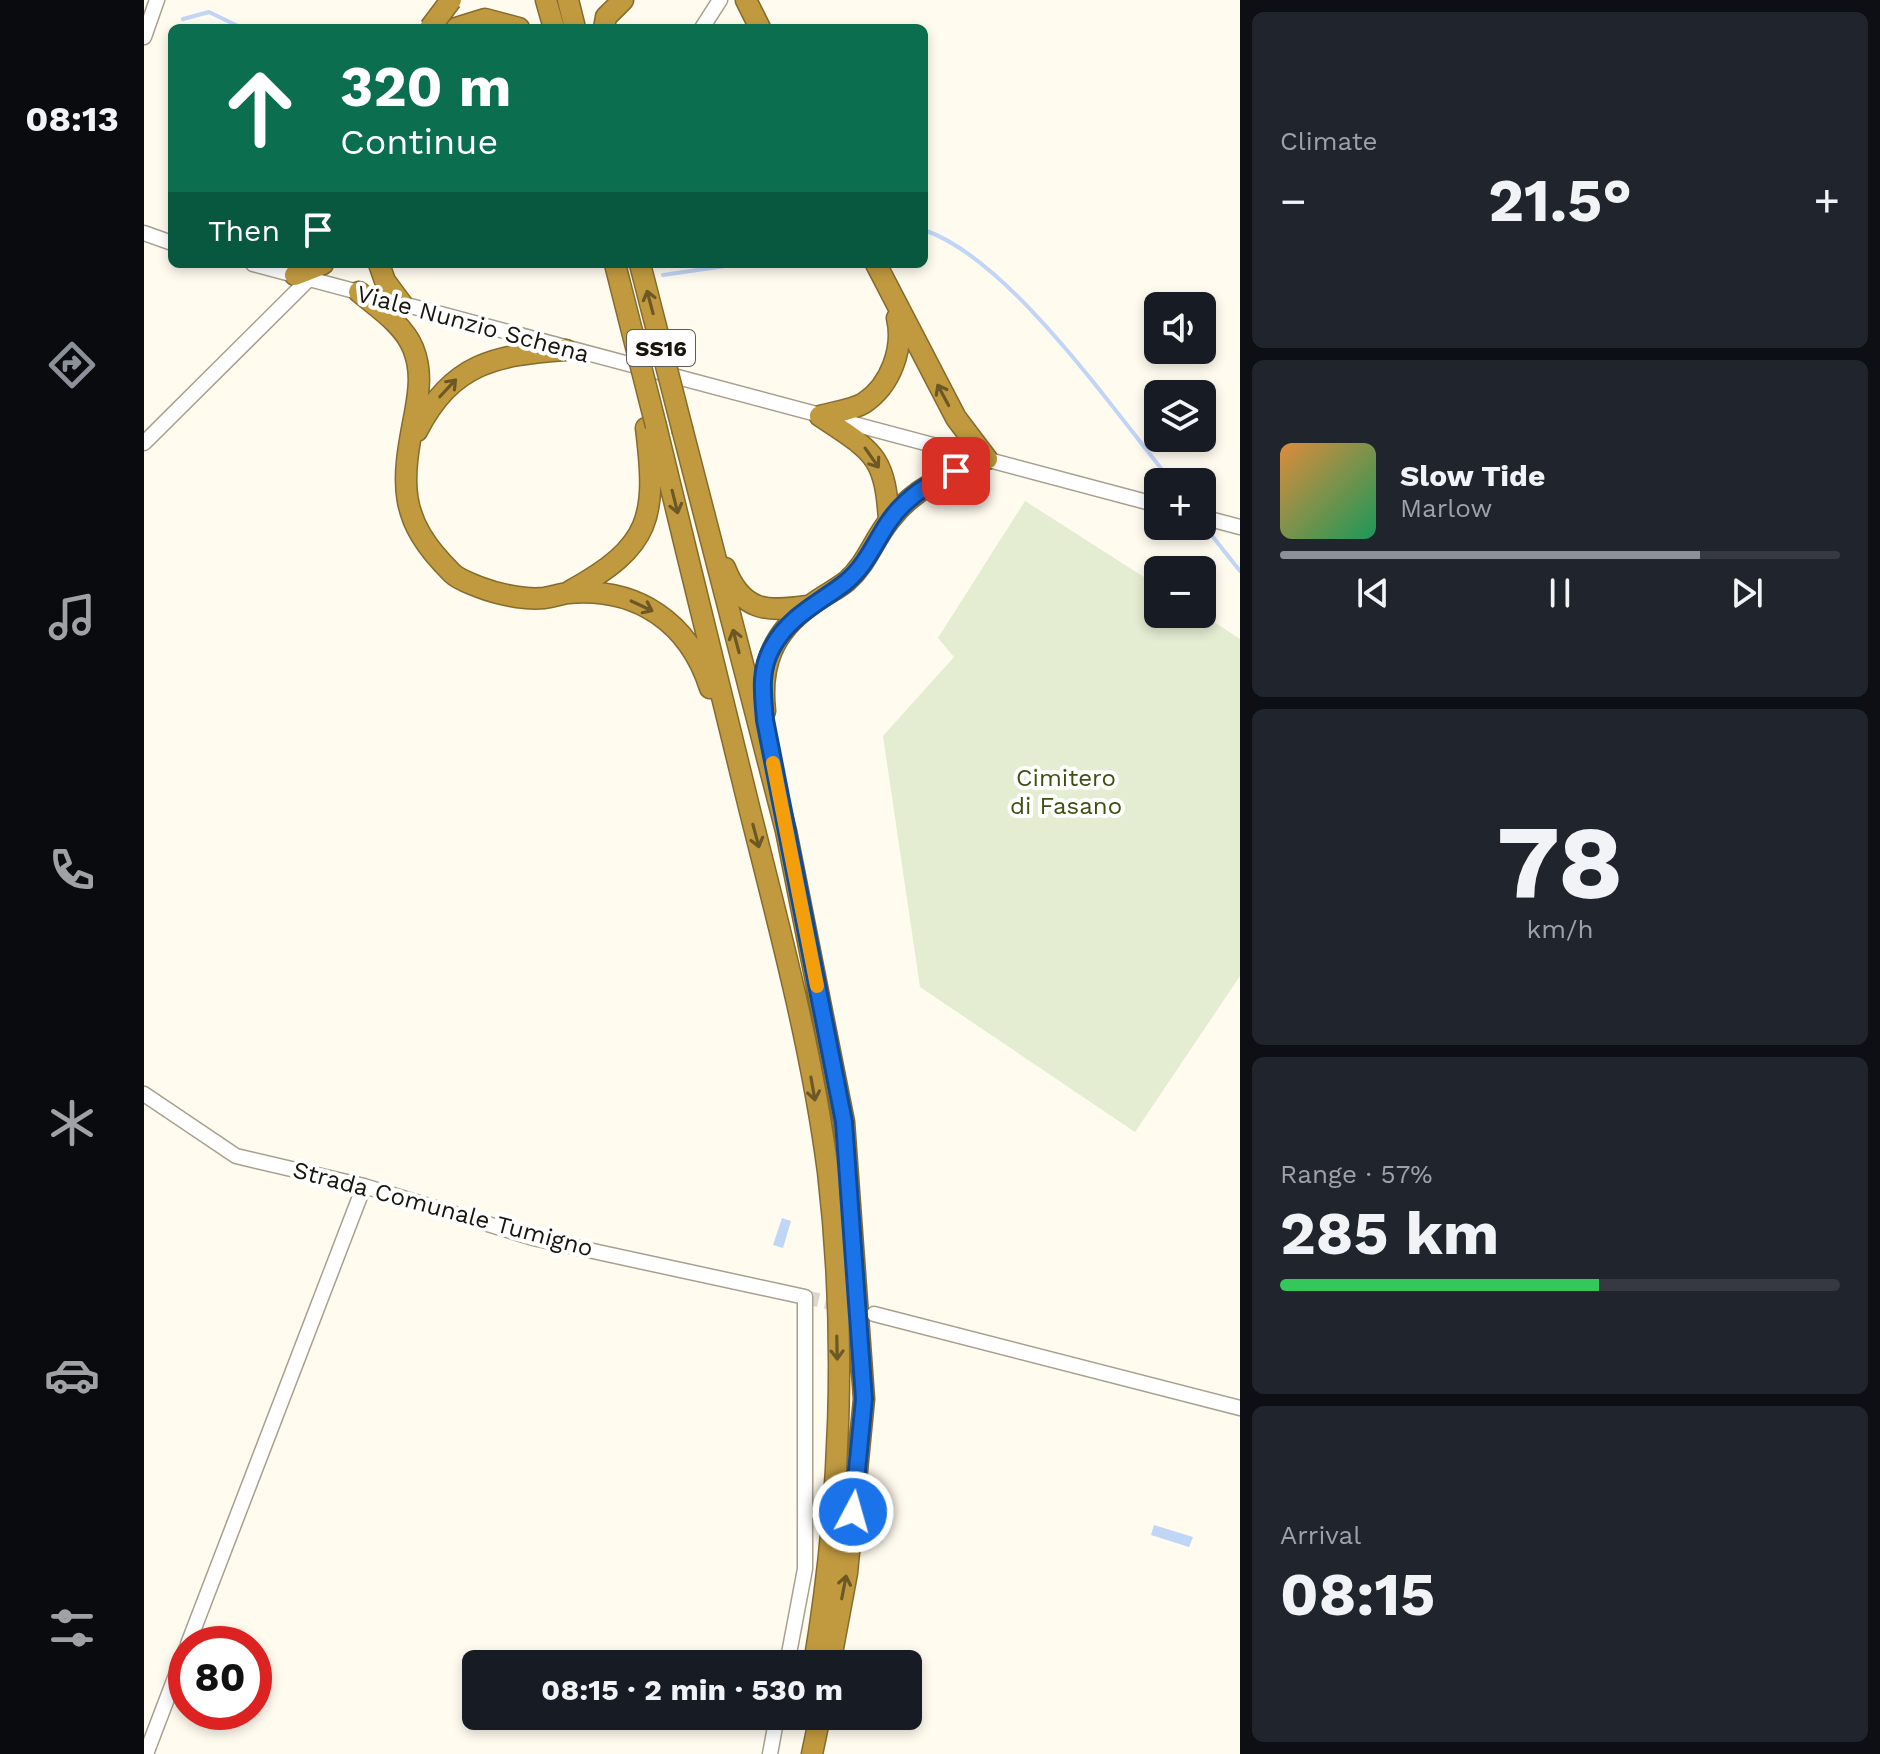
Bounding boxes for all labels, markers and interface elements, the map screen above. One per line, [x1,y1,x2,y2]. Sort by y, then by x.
text: 320 m [340,54,511,120]
icon: ahead [208,56,312,160]
text: 08:13 [25,98,119,140]
text: Continue [340,121,498,163]
text: Climate [1280,126,1378,156]
text: 21.5° [1488,165,1632,236]
text: − [1280,175,1307,227]
text: + [1813,175,1840,227]
icon: arrive [296,208,340,252]
text: Then [208,213,280,248]
street label: Viale Nunzio Schena [354,279,592,369]
one-way arrow [641,290,656,316]
map controls [1144,292,1216,628]
button: sound [1144,292,1216,364]
road number: SS16 [627,330,695,366]
icon: directions [44,337,100,393]
one-way arrow [439,378,457,398]
button: layers [1144,380,1216,452]
one-way arrow [935,383,951,407]
pin [922,437,990,505]
one-way arrow [864,446,880,468]
icon: arrive [934,449,978,493]
text: Slow Tide [1400,458,1545,493]
button: + [1144,468,1216,540]
one-way arrow [668,488,683,514]
text: Marlow [1400,493,1492,523]
button: − [1144,556,1216,628]
icon: previous [1351,571,1395,615]
icon: pause [1538,571,1582,615]
icon: next [1725,571,1769,615]
icon: music [44,589,100,645]
one-way arrow [629,599,653,614]
one-way arrow [728,629,743,655]
park label: Cimitero di Fasano [1010,764,1122,820]
text: 78 [1497,801,1623,923]
one-way arrow [750,822,765,848]
icon: phone [44,842,100,898]
text: km/h [1527,914,1593,944]
one-way arrow [807,1076,822,1102]
icon: climate [44,1095,100,1151]
street label: Strada Comunale Tumigno [290,1155,596,1263]
text: Range · 57% [1280,1159,1433,1189]
text: 285 km [1280,1198,1499,1269]
one-way arrow [829,1334,844,1361]
icon: car [44,1347,100,1403]
position arrow [811,1470,895,1554]
text: Arrival [1280,1520,1361,1550]
text: 08:15 [1280,1559,1435,1630]
one-way arrow [838,1575,853,1601]
icon: filters [44,1600,100,1656]
speed limit sign: 80 [168,1626,272,1730]
text: 08:15 · 2 min · 530 m [541,1672,843,1707]

